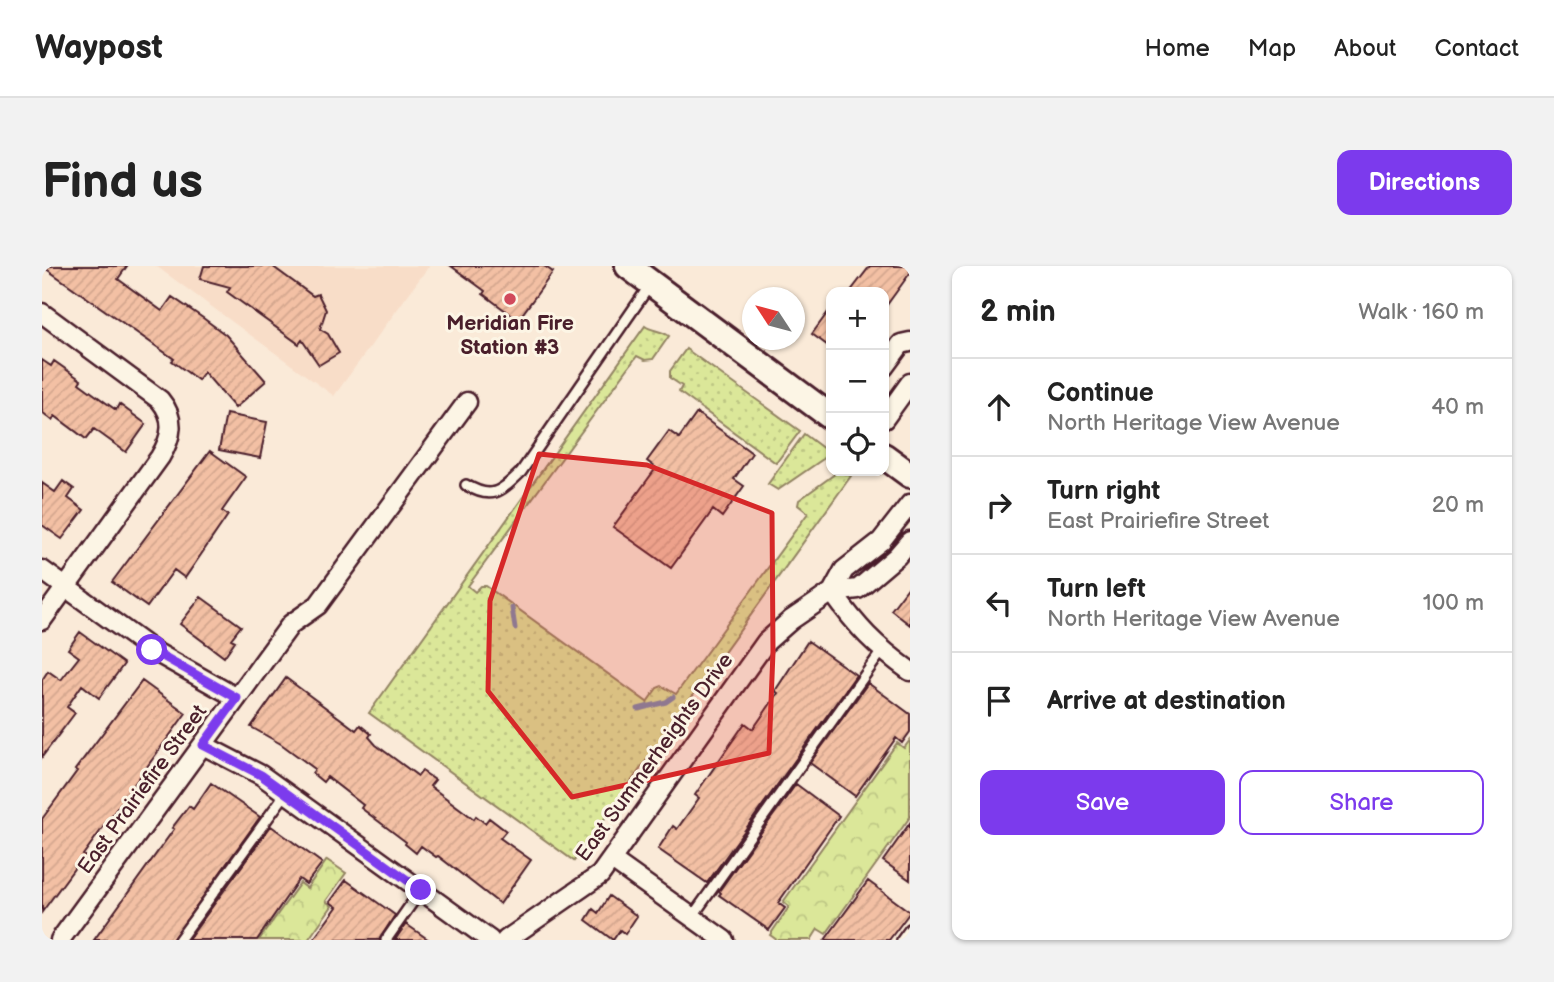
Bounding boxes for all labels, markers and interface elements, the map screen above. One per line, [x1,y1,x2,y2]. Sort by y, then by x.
text: Waypost [35,28,163,68]
text: Home [1145,34,1210,63]
text: Map [1248,34,1296,63]
text: About [1334,34,1396,63]
text: Contact [1434,34,1519,63]
button: Directions [1337,150,1512,215]
text: Find us [42,153,203,212]
north arrow [742,287,805,350]
map controls [826,287,889,476]
button: + [826,287,889,350]
marker: Meridian Fire Station #3 [502,291,518,307]
text: 2 min [980,294,1056,330]
text: Walk · 160 m [1358,298,1484,326]
place label: Meridian Fire Station #3 [446,311,574,360]
button: − [826,350,889,413]
text: Continue [1047,378,1154,409]
icon: ahead [980,388,1018,426]
text: 40 m [1431,393,1484,421]
text: North Heritage View Avenue [1047,409,1340,437]
button: locate [826,413,889,476]
text: Turn right [1047,476,1160,507]
icon: right [980,486,1018,524]
text: 20 m [1432,491,1484,519]
text: East Prairiefire Street [1047,507,1269,535]
text: Turn left [1047,574,1146,605]
icon: left [980,584,1018,622]
text: 100 m [1423,589,1484,617]
text: North Heritage View Avenue [1047,605,1340,633]
route start [136,634,167,665]
street label: East Summerheights Drive [570,648,738,866]
icon: arrive [980,682,1018,720]
text: Arrive at destination [1047,686,1286,717]
street label: East Prairiefire Street [73,699,213,879]
button: Save [980,770,1225,835]
button: Share [1239,770,1484,835]
route end [405,874,436,905]

